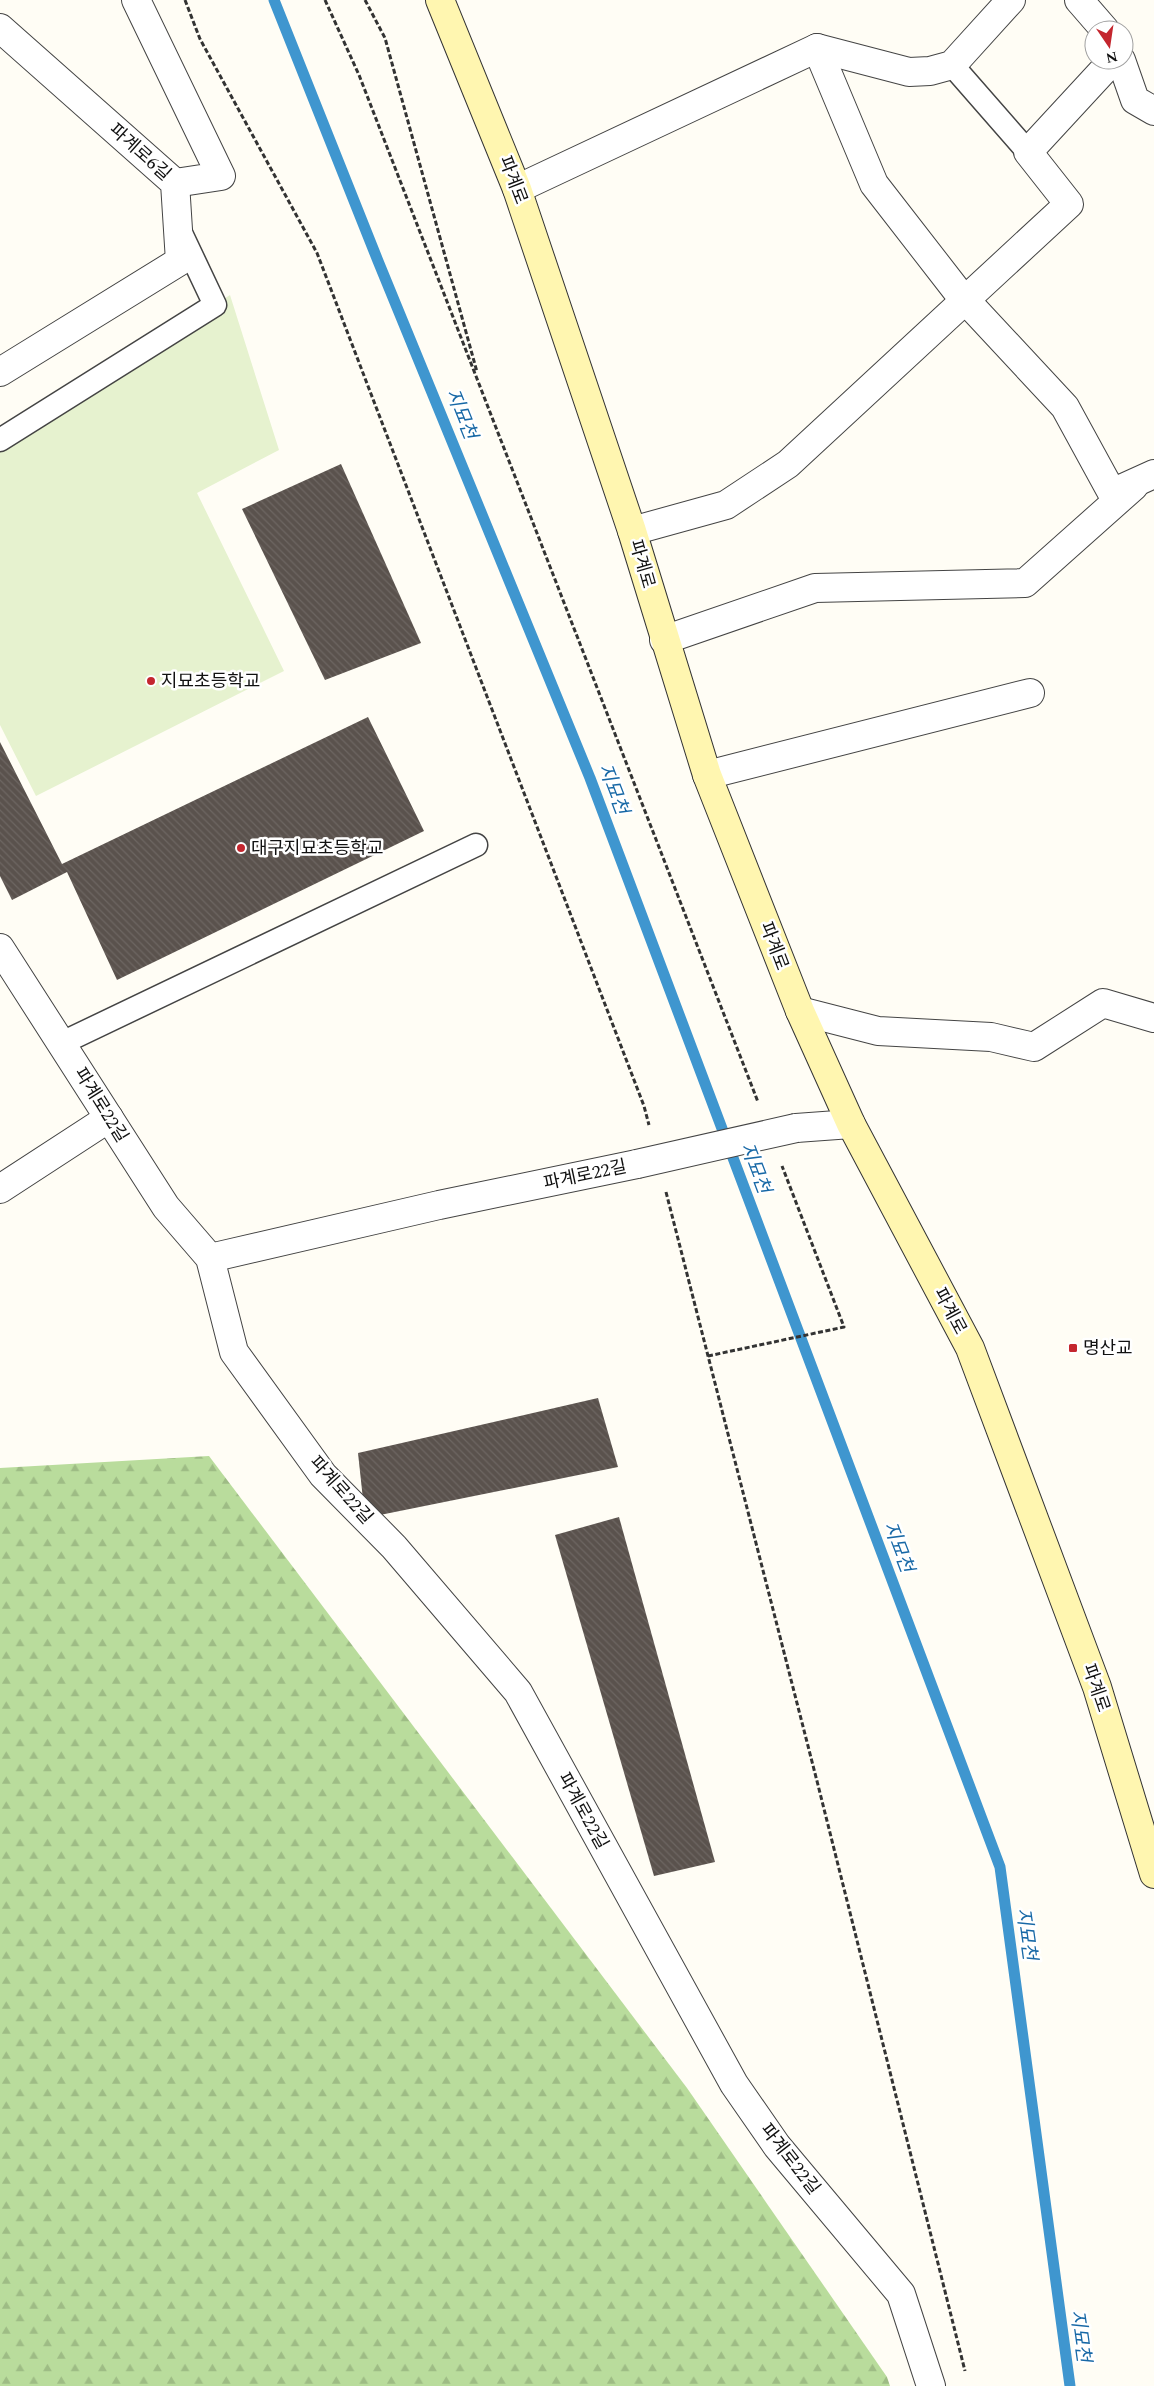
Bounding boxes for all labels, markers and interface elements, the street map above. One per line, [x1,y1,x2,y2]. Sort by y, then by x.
north arrow [1084,20,1134,70]
text: N [1104,46,1120,69]
street label: 파계로6길 [103,117,177,187]
street label: 파계로 [491,152,535,208]
water label: 지묘천 [438,384,485,445]
street label: 파계로 [622,536,662,592]
place label: 지묘초등학교 [161,668,260,695]
marker: 지묘초등학교 [145,675,157,687]
water label: 지묘천 [590,759,636,820]
place label: 대구지묘초등학교 [251,835,383,862]
marker: 대구지묘초등학교 [235,842,247,854]
street label: 파계로 [752,918,796,974]
street label: 파계로22길 [67,1062,135,1148]
water label: 지묘천 [732,1138,778,1199]
street label: 파계로22길 [541,1153,629,1197]
street label: 파계로 [926,1283,974,1339]
place label: 명산교 [1083,1335,1133,1362]
marker: 명산교 [1067,1342,1079,1354]
street label: 파계로22길 [303,1450,379,1530]
water label: 지묘천 [875,1517,921,1578]
street label: 파계로 [1075,1660,1117,1716]
street label: 파계로22길 [551,1768,615,1854]
water label: 지묘천 [1008,1906,1044,1963]
street label: 파계로22길 [753,2117,827,2201]
water label: 지묘천 [1062,2308,1098,2365]

